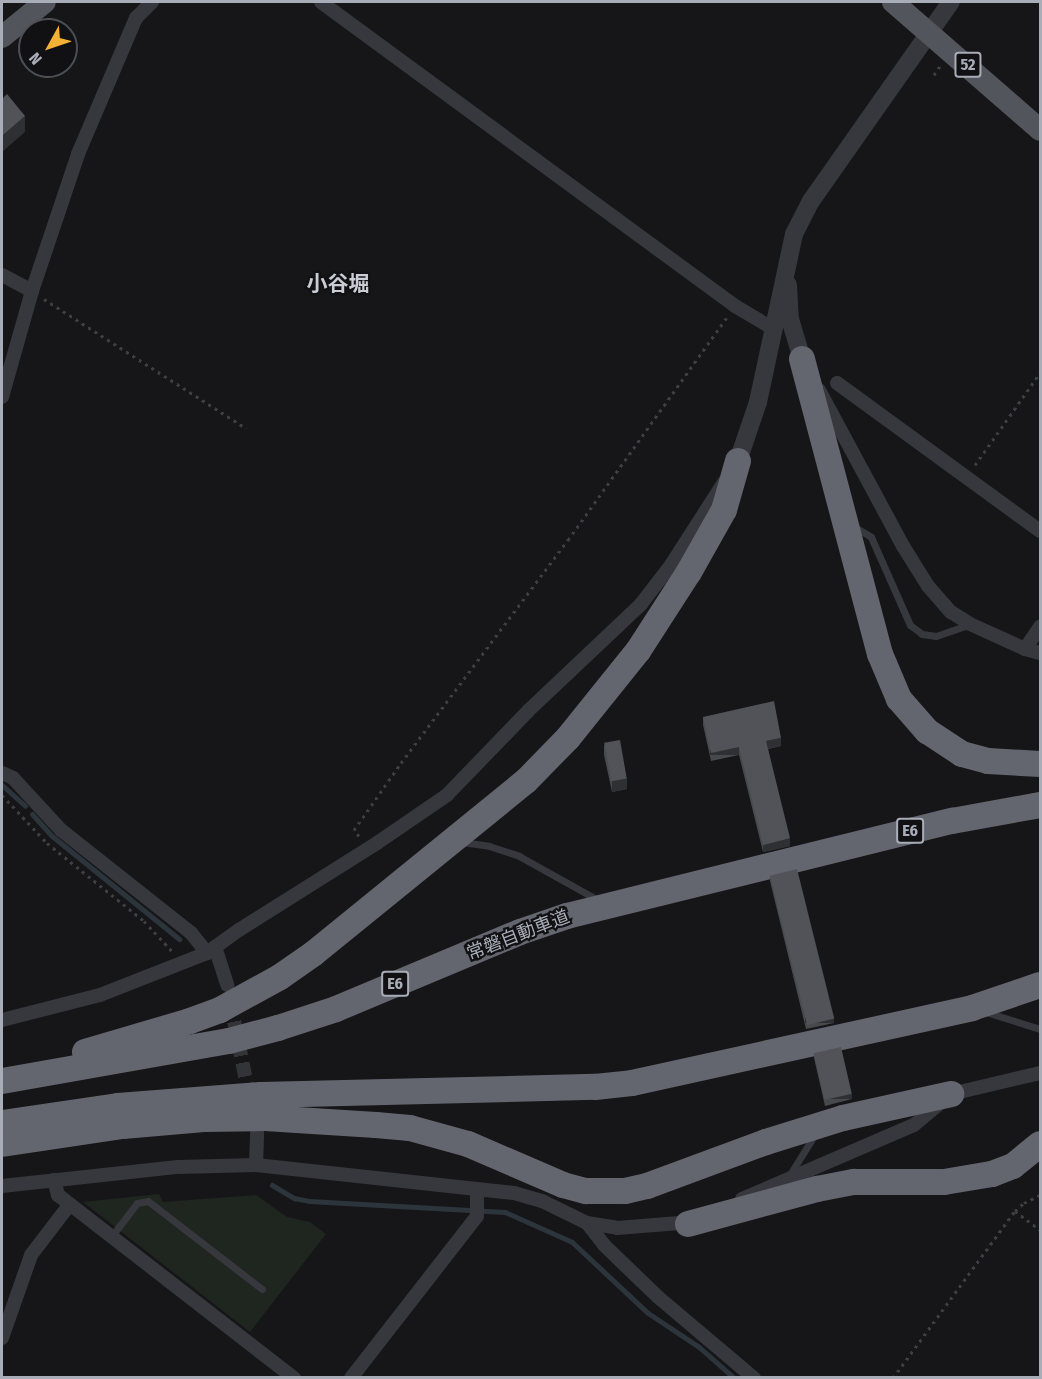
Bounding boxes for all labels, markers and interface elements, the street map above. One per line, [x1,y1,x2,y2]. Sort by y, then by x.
north arrow [18,18,78,78]
text: N [25,49,46,68]
road number: 52 [953,52,983,78]
district label: 小谷堀 [307,271,369,297]
road number: E6 [895,818,925,844]
street label: 常磐自動車道 [464,906,572,964]
road number: E6 [380,971,410,997]

